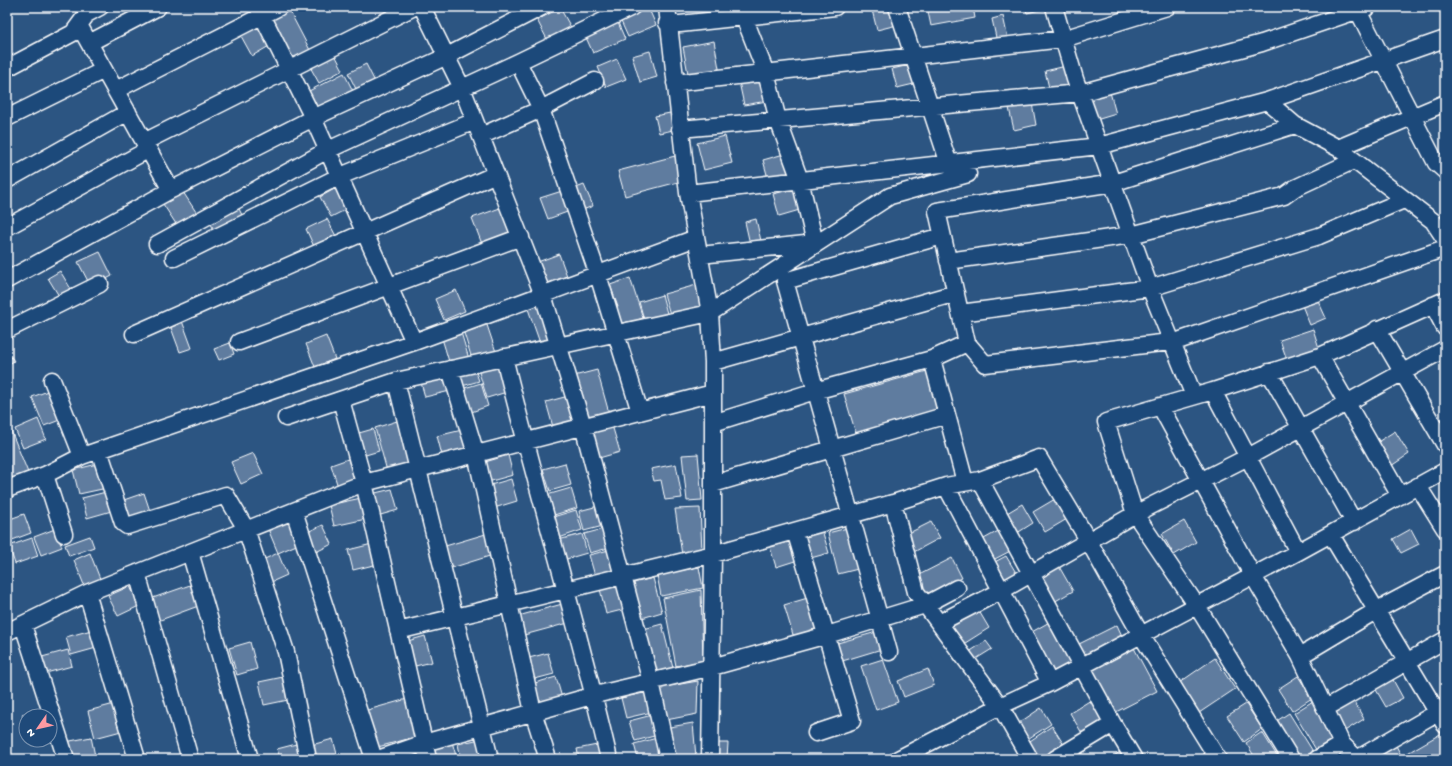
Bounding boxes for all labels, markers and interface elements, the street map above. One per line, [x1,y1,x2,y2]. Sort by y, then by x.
north arrow [18,708,58,748]
text: N [24,726,38,739]

